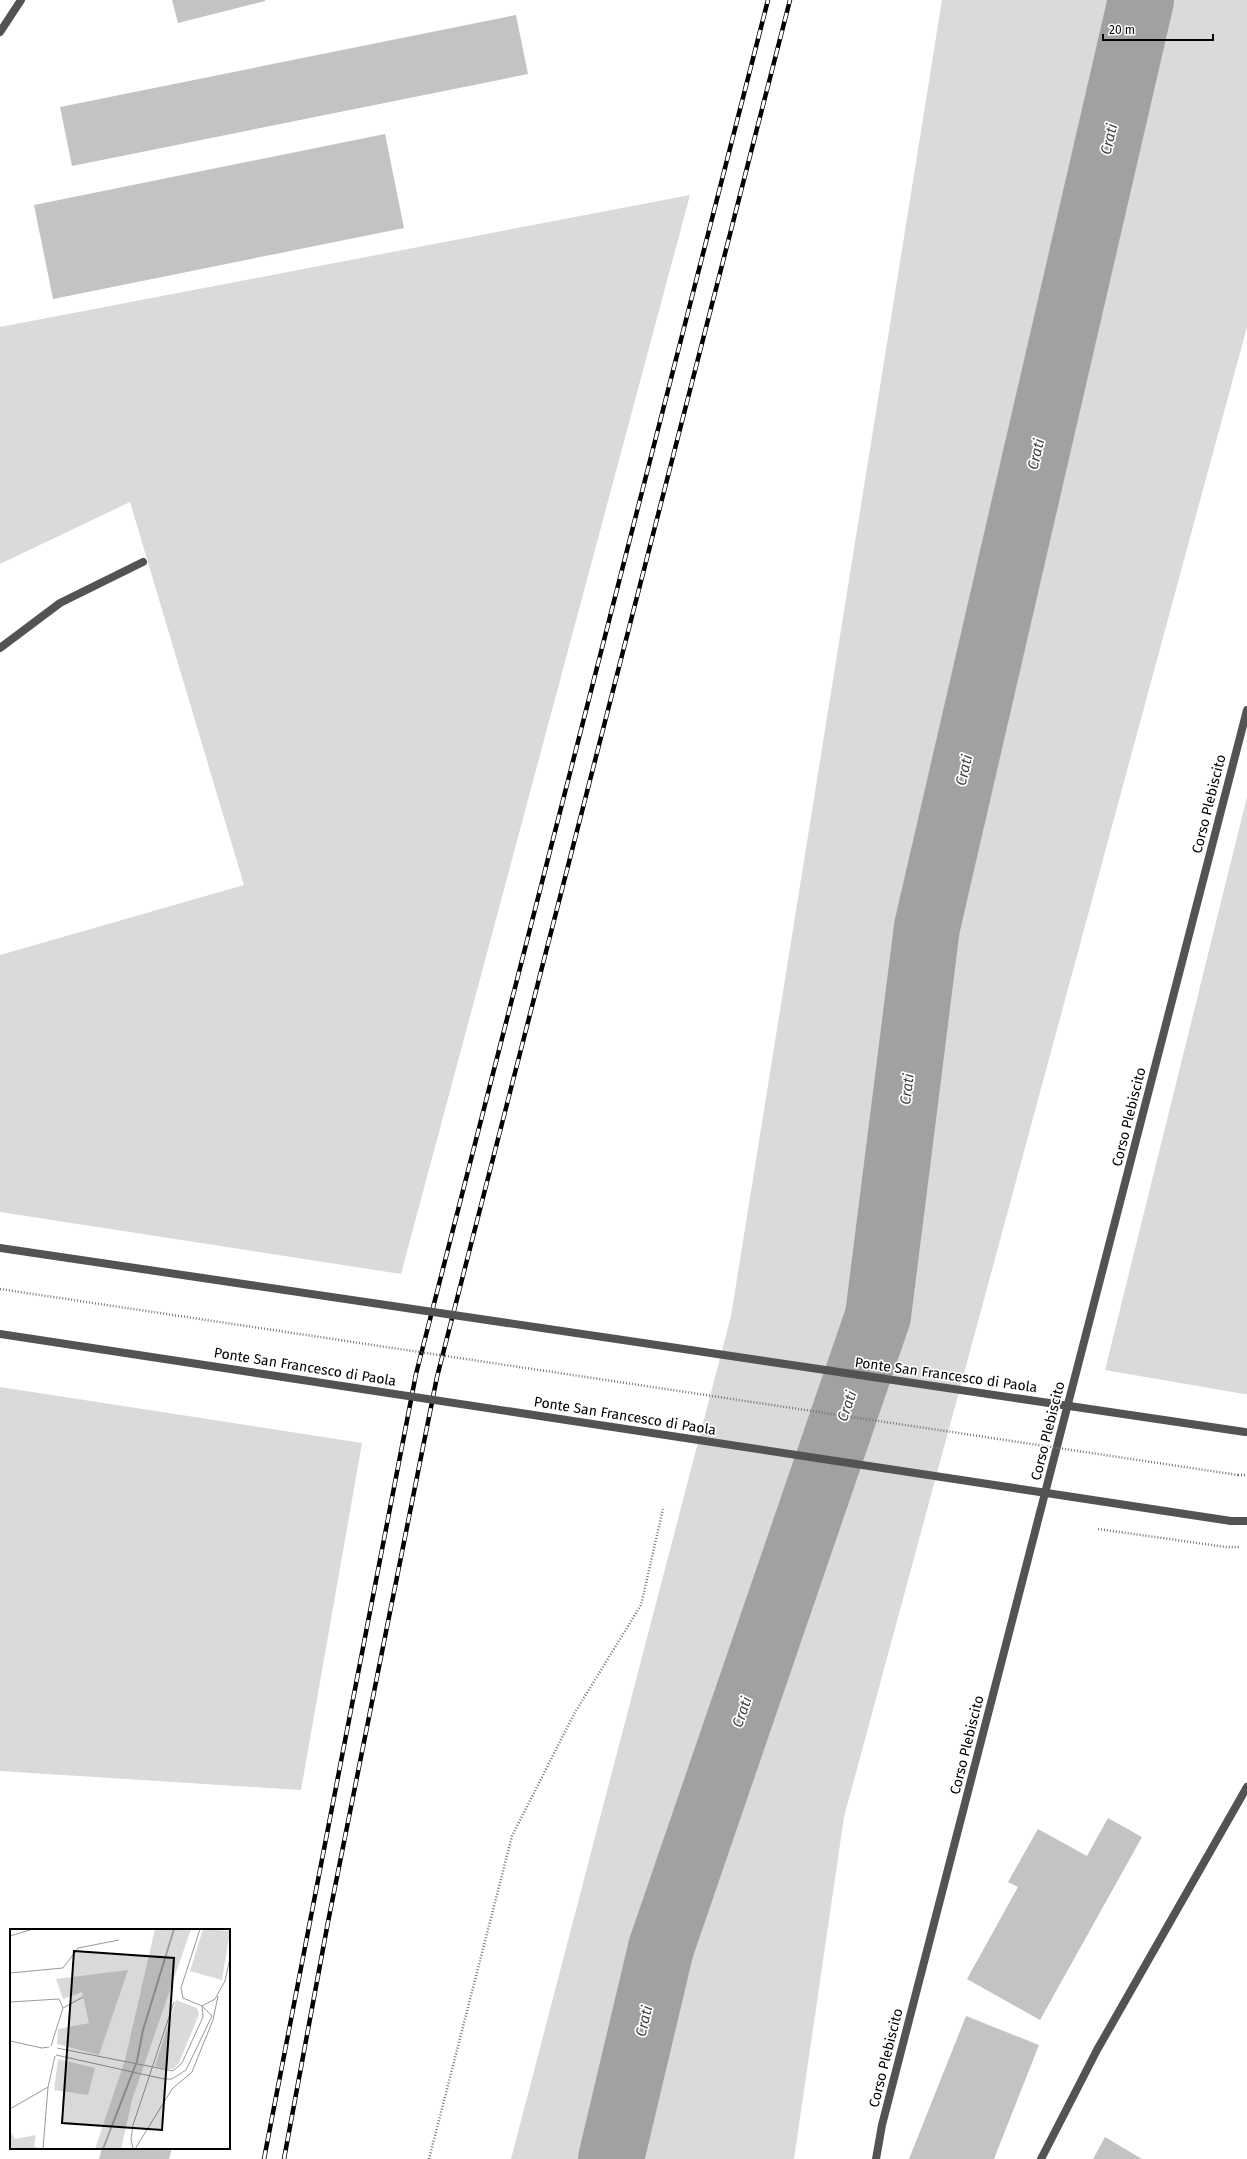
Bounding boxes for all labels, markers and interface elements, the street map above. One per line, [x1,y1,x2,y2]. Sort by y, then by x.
scale bar [1103,16,1213,42]
text: 20 m [1109,23,1135,37]
water label: Crati [1097,122,1121,156]
water label: Crati [1024,437,1048,471]
water label: Crati [952,753,976,787]
street label: Corso Plebiscito [1188,753,1230,855]
street label: Corso Plebiscito [1108,1066,1150,1168]
water label: Crati [896,1072,918,1106]
street label: Ponte San Francesco di Paola [213,1344,397,1390]
street label: Ponte San Francesco di Paola [854,1354,1038,1396]
street label: Corso Plebiscito [1027,1380,1069,1482]
water label: Crati [833,1388,861,1424]
street label: Ponte San Francesco di Paola [533,1393,717,1439]
water label: Crati [728,1694,756,1730]
street label: Corso Plebiscito [946,1694,988,1796]
inset map [10,1929,230,2149]
water label: Crati [632,2004,656,2038]
street label: Corso Plebiscito [865,2007,907,2109]

